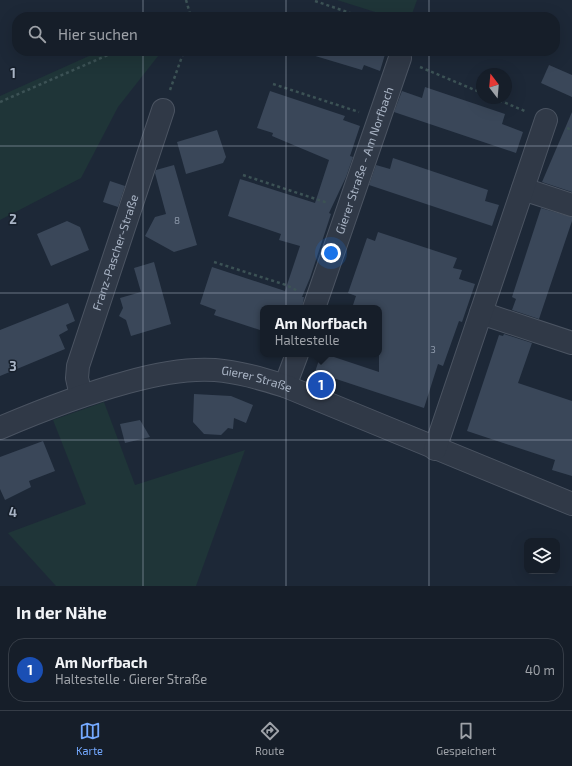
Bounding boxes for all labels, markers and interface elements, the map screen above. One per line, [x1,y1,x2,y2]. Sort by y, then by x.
search box [12,12,560,56]
icon: search [26,23,48,45]
text: Hier suchen [58,25,138,43]
text: 1 [10,65,16,81]
north arrow [476,68,512,104]
street label: Gierer Straße - Am Norfbach [332,85,396,236]
street label: Franz-Pascher-Straße [89,192,141,312]
text: 2 [9,211,17,227]
house number: 8 [174,214,180,226]
your location [321,243,341,263]
popup [260,305,382,357]
text: Am Norfbach [275,314,367,332]
text: Haltestelle [275,332,340,348]
house number: 3 [430,343,436,355]
text: 3 [9,358,17,374]
street label: Gierer Straße [221,363,294,394]
pin: 1 [308,370,334,400]
text: 4 [9,504,17,520]
map controls [524,538,560,574]
button: layers [524,538,560,574]
text: In der Nähe [16,602,107,622]
text: Am Norfbach [55,653,148,671]
text: 1 [27,662,33,678]
text: 40 m [525,662,555,678]
text: Haltestelle · Gierer Straße [55,671,207,687]
tab: Karte [76,720,103,757]
tab: Route [255,720,284,757]
tab: Gespeichert [436,720,496,757]

